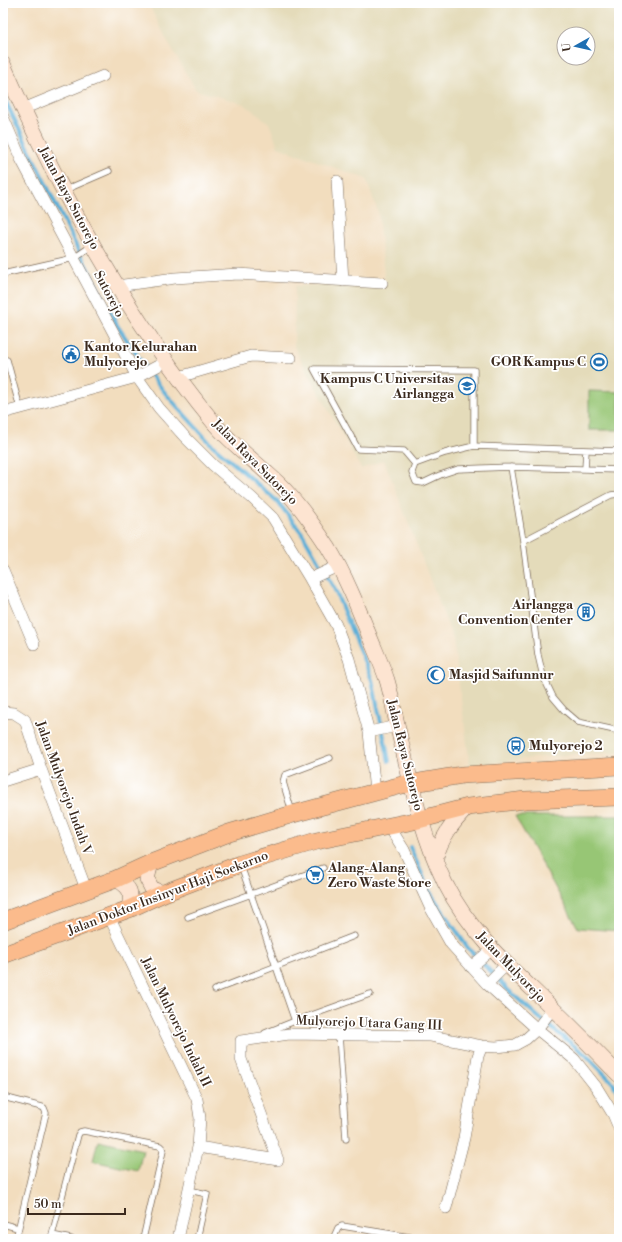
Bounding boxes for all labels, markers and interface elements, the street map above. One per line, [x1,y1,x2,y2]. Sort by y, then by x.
north arrow [556,26,596,66]
text: U [559,42,575,52]
street label: Jalan Raya Sutorejo [35,143,103,252]
street label: Sutorejo [90,268,128,320]
place label: Kantor Kelurahan Mulyorejo [84,339,197,370]
public building icon: Kantor Kelurahan Mulyorejo [61,344,81,364]
sports icon: GOR Kampus C [589,352,609,372]
place label: GOR Kampus C [491,354,586,370]
place label: Kampus C Universitas Airlangga [320,371,455,402]
school or university icon: Kampus C Universitas Airlangga [457,376,477,396]
street label: Jalan Raya Sutorejo [208,415,301,508]
place label: Airlangga Convention Center [458,597,574,628]
building icon: Airlangga Convention Center [576,602,596,622]
mosque icon: Masjid Saifunnur [426,665,446,685]
place label: Masjid Saifunnur [449,667,554,683]
street label: Jalan Raya Sutorejo [383,697,427,812]
street label: Jalan Mulyorejo Indah V [32,718,96,858]
bus stop icon: Mulyorejo 2 [506,736,526,756]
place label: Mulyorejo 2 [529,738,603,754]
street label: Jalan Doktor Insinyur Haji Soekarno [64,847,271,939]
place label: Alang-Alang Zero Waste Store [327,860,431,891]
supermarket icon: Alang-Alang Zero Waste Store [305,865,325,885]
street label: Jalan Mulyorejo [472,927,549,1006]
street label: Jalan Mulyorejo Indah II [137,954,214,1090]
street label: Mulyorejo Utara Gang III [296,1012,442,1034]
scale bar [28,1190,125,1216]
text: 50 m [34,1197,62,1212]

